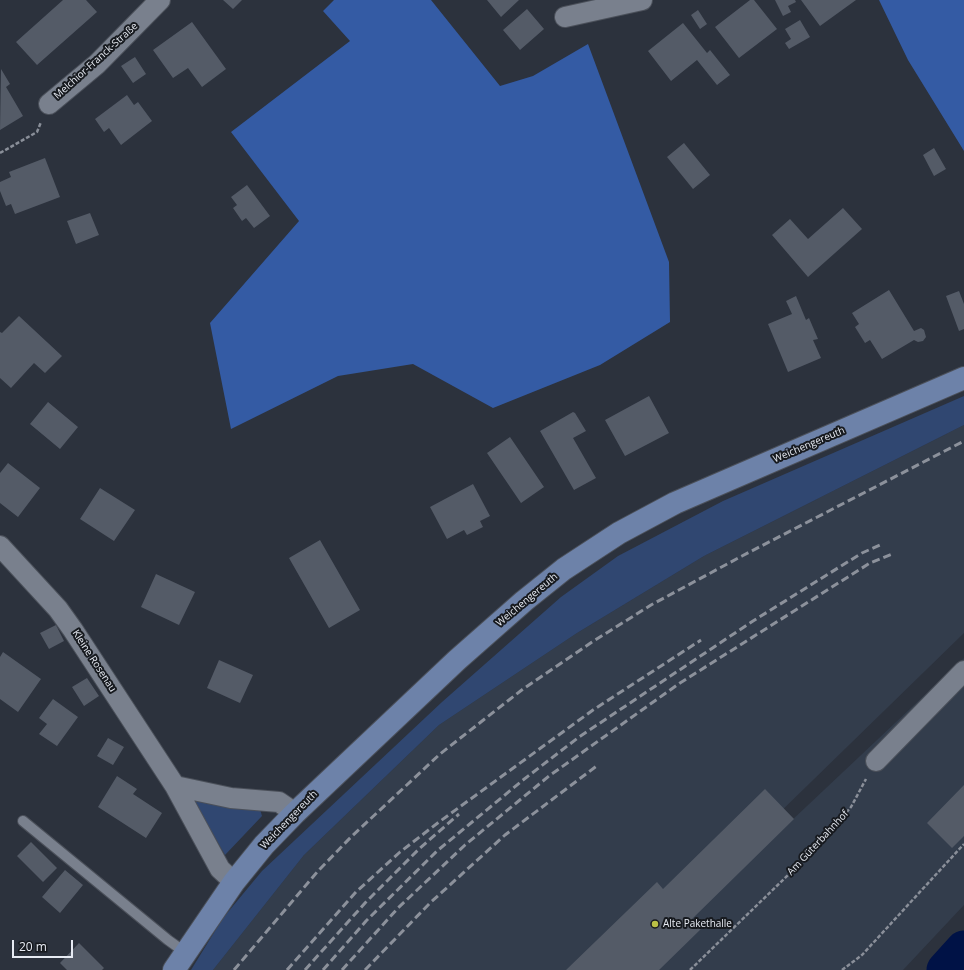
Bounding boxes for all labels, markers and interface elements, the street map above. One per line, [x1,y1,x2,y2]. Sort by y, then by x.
street label: Melchior-Franck-Straße [52,20,140,102]
street label: Weichengereuth [771,425,847,465]
street label: Weichengereuth [494,571,560,629]
street label: Kleine Rosenau [69,628,119,694]
street label: Weichengereuth [258,788,320,852]
street label: Am Güterbahnhof [785,808,851,878]
place label: Alte Pakethalle [663,918,732,930]
marker: Alte Pakethalle [650,919,660,929]
scale bar [14,932,75,958]
text: 20 m [19,938,47,955]

